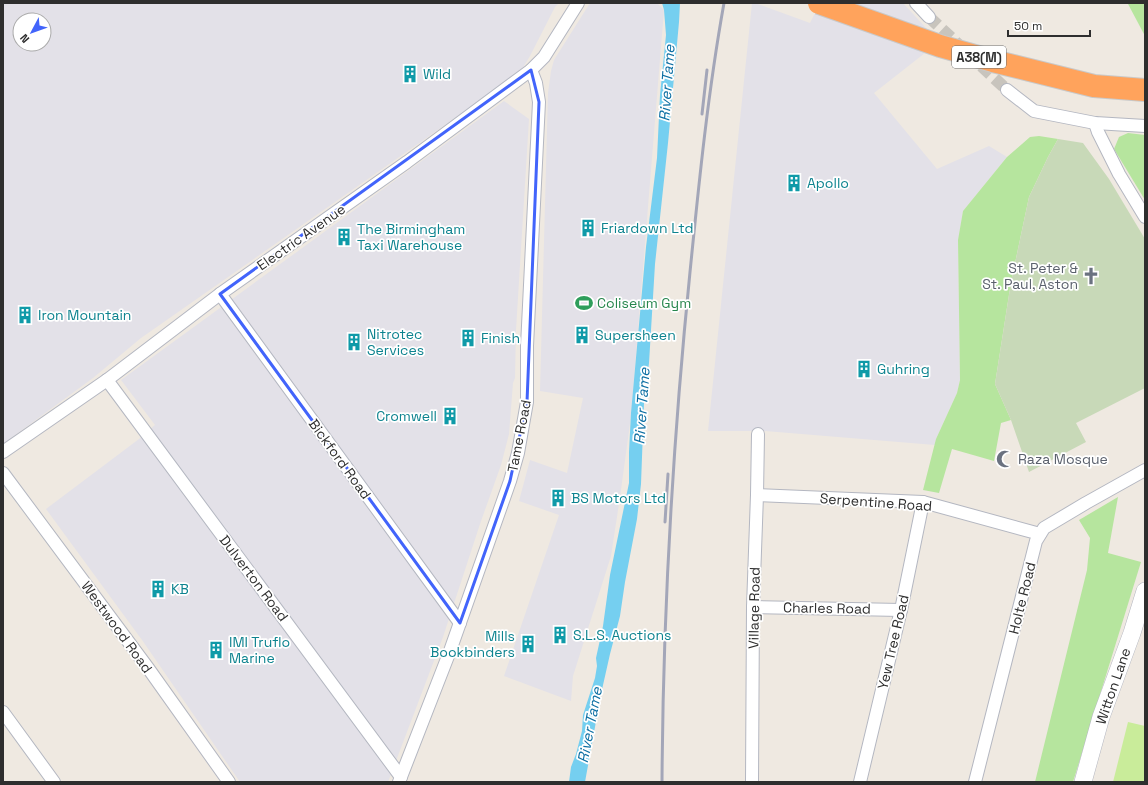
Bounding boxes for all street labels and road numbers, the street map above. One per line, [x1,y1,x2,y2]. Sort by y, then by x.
road number: A38(M) [952,46,1006,68]
street label: Electric Avenue [253,200,349,274]
street label: Tame Road [503,398,535,474]
street label: Bickford Road [305,415,375,503]
street label: Serpentine Road [819,489,933,515]
street label: Dulverton Road [216,531,292,625]
street label: Holte Road [1004,560,1040,636]
street label: Village Road [744,567,764,649]
street label: Westwood Road [78,577,156,677]
street label: Yew Tree Road [873,593,913,691]
street label: Charles Road [783,598,871,618]
street label: Witton Lane [1091,645,1135,727]

